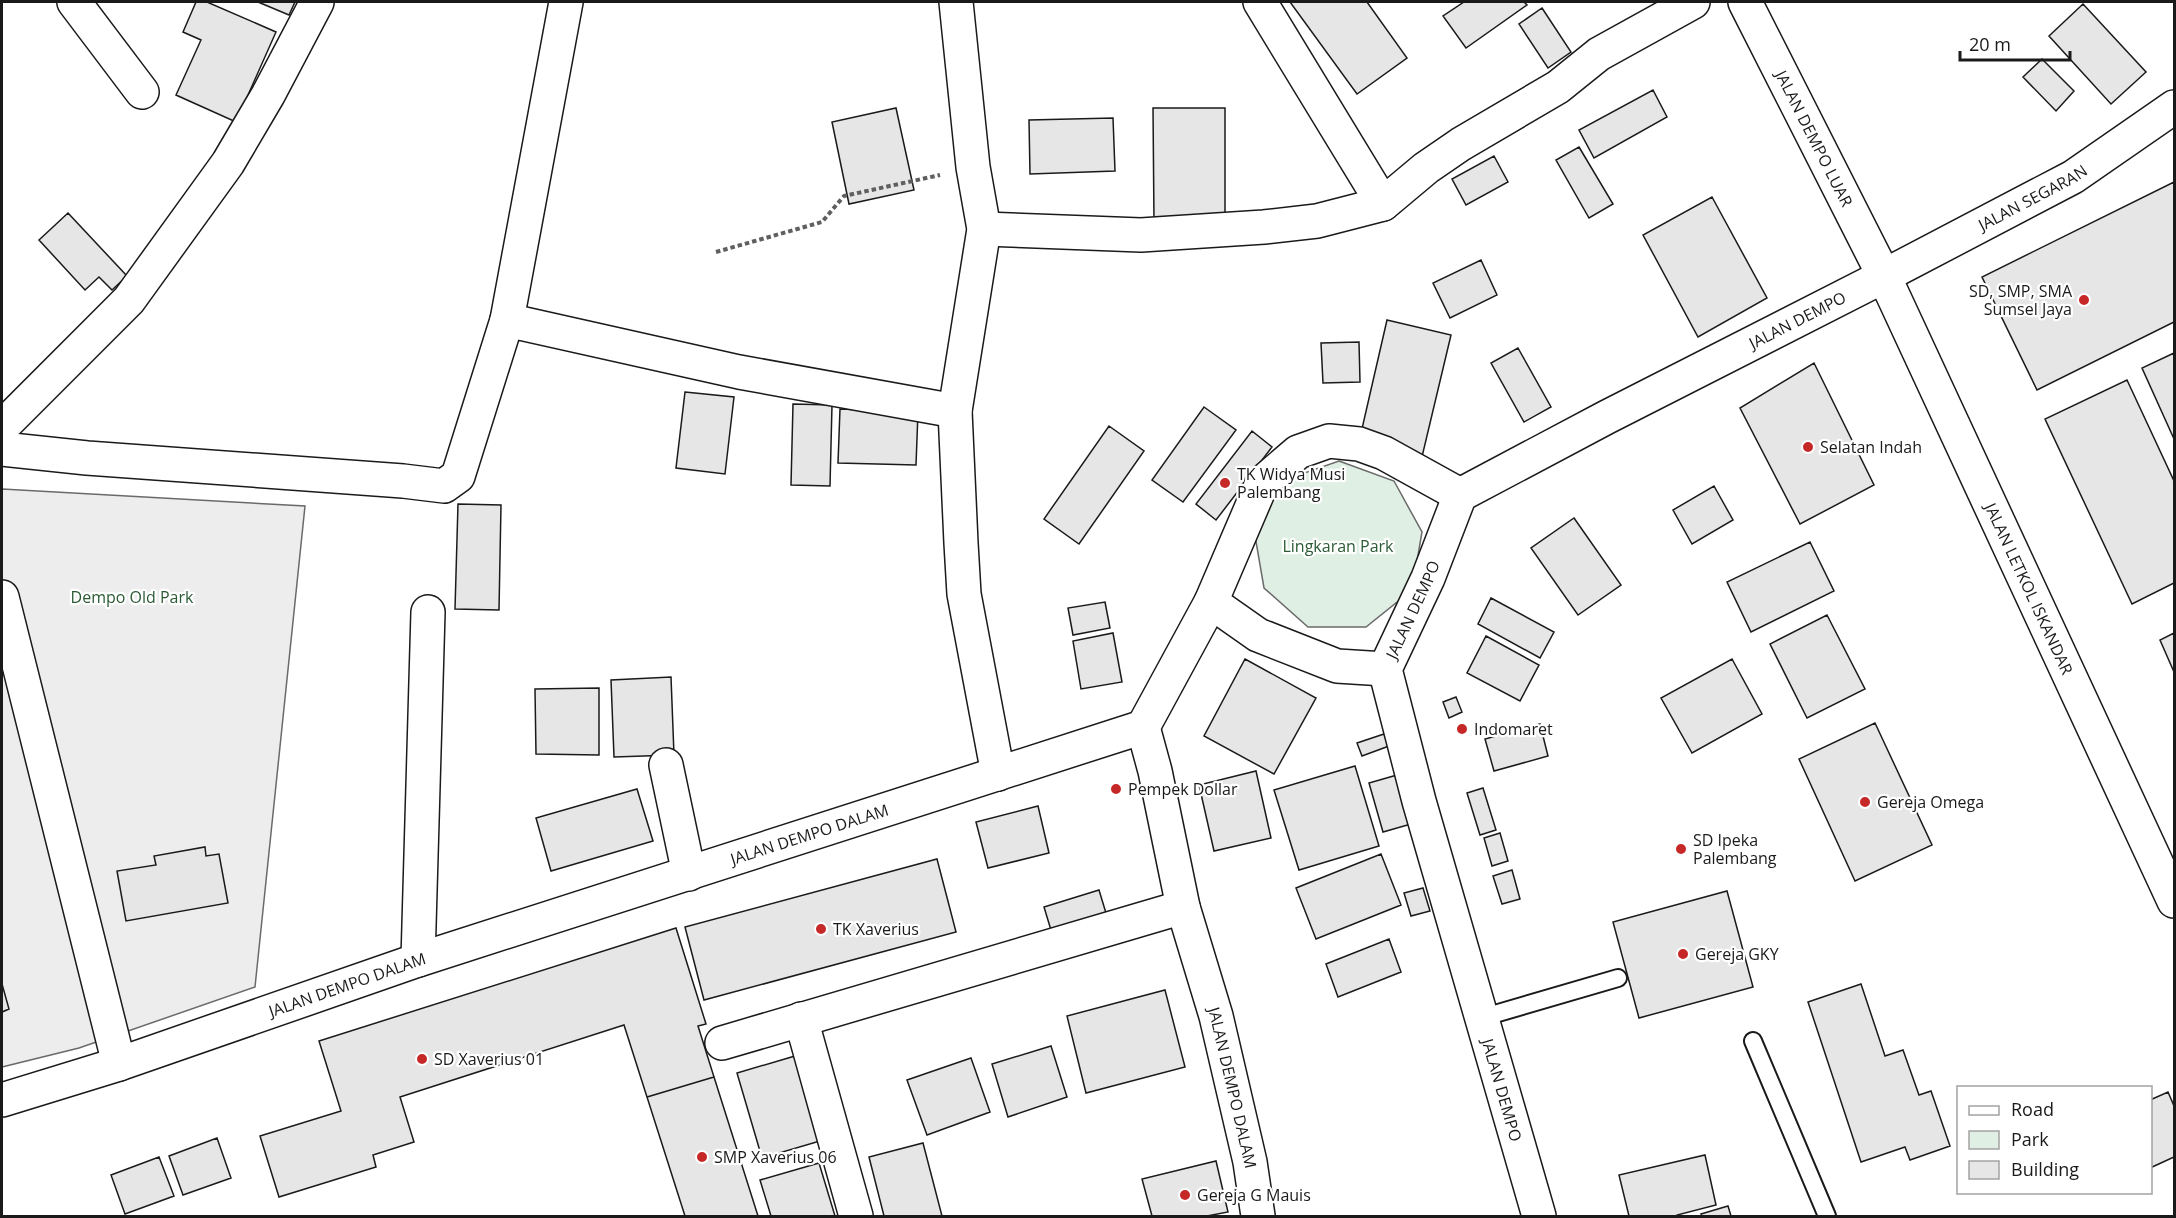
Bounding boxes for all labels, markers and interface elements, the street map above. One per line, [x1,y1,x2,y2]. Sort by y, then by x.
scale bar [1960,24,2070,62]
text: 20 m [1969,32,2011,56]
street label: JALAN DEMPO LUAR [1770,65,1858,211]
street label: JALAN SEGARAN [1973,159,2092,237]
place label: SD, SMP, SMA Sumsel Jaya [1969,280,2073,320]
street label: JALAN DEMPO [1743,286,1850,355]
marker: SD, SMP, SMA Sumsel Jaya [2077,293,2091,307]
place label: Selatan Indah [1820,436,1922,458]
marker: Selatan Indah [1801,440,1815,454]
place label: TK Widya Musi Palembang [1237,463,1345,503]
marker: TK Widya Musi Palembang [1218,476,1232,490]
street label: JALAN LETKOL ISKANDAR [1979,498,2078,678]
park label: Lingkaran Park [1282,535,1394,557]
street label: JALAN DEMPO [1380,557,1445,664]
park label: Dempo Old Park [71,586,194,608]
place label: Indomaret [1474,718,1553,740]
marker: Indomaret [1455,722,1469,736]
place label: Pempek Dollar [1128,778,1238,800]
marker: Pempek Dollar [1109,782,1123,796]
place label: Gereja Omega [1877,791,1984,813]
marker: Gereja Omega [1858,795,1872,809]
street label: JALAN DEMPO DALAM [726,799,891,871]
place label: SD Ipeka Palembang [1693,829,1777,869]
marker: SD Ipeka Palembang [1674,842,1688,856]
place label: TK Xaverius [833,918,919,940]
marker: TK Xaverius [814,922,828,936]
place label: Gereja GKY [1695,943,1779,965]
street label: JALAN DEMPO DALAM [264,947,428,1023]
marker: Gereja GKY [1676,947,1690,961]
street label: JALAN DEMPO DALAM [1202,1003,1262,1171]
street label: JALAN DEMPO [1476,1034,1527,1144]
place label: SD Xaverius 01 [434,1048,544,1070]
marker: SD Xaverius 01 [415,1052,429,1066]
legend [1957,1086,2152,1194]
text: Road [2011,1097,2054,1121]
text: Park [2011,1127,2049,1151]
place label: SMP Xaverius 06 [714,1146,837,1168]
marker: SMP Xaverius 06 [695,1150,709,1164]
text: Building [2011,1157,2079,1181]
place label: Gereja G Mauis [1197,1184,1311,1206]
marker: Gereja G Mauis [1178,1188,1192,1202]

